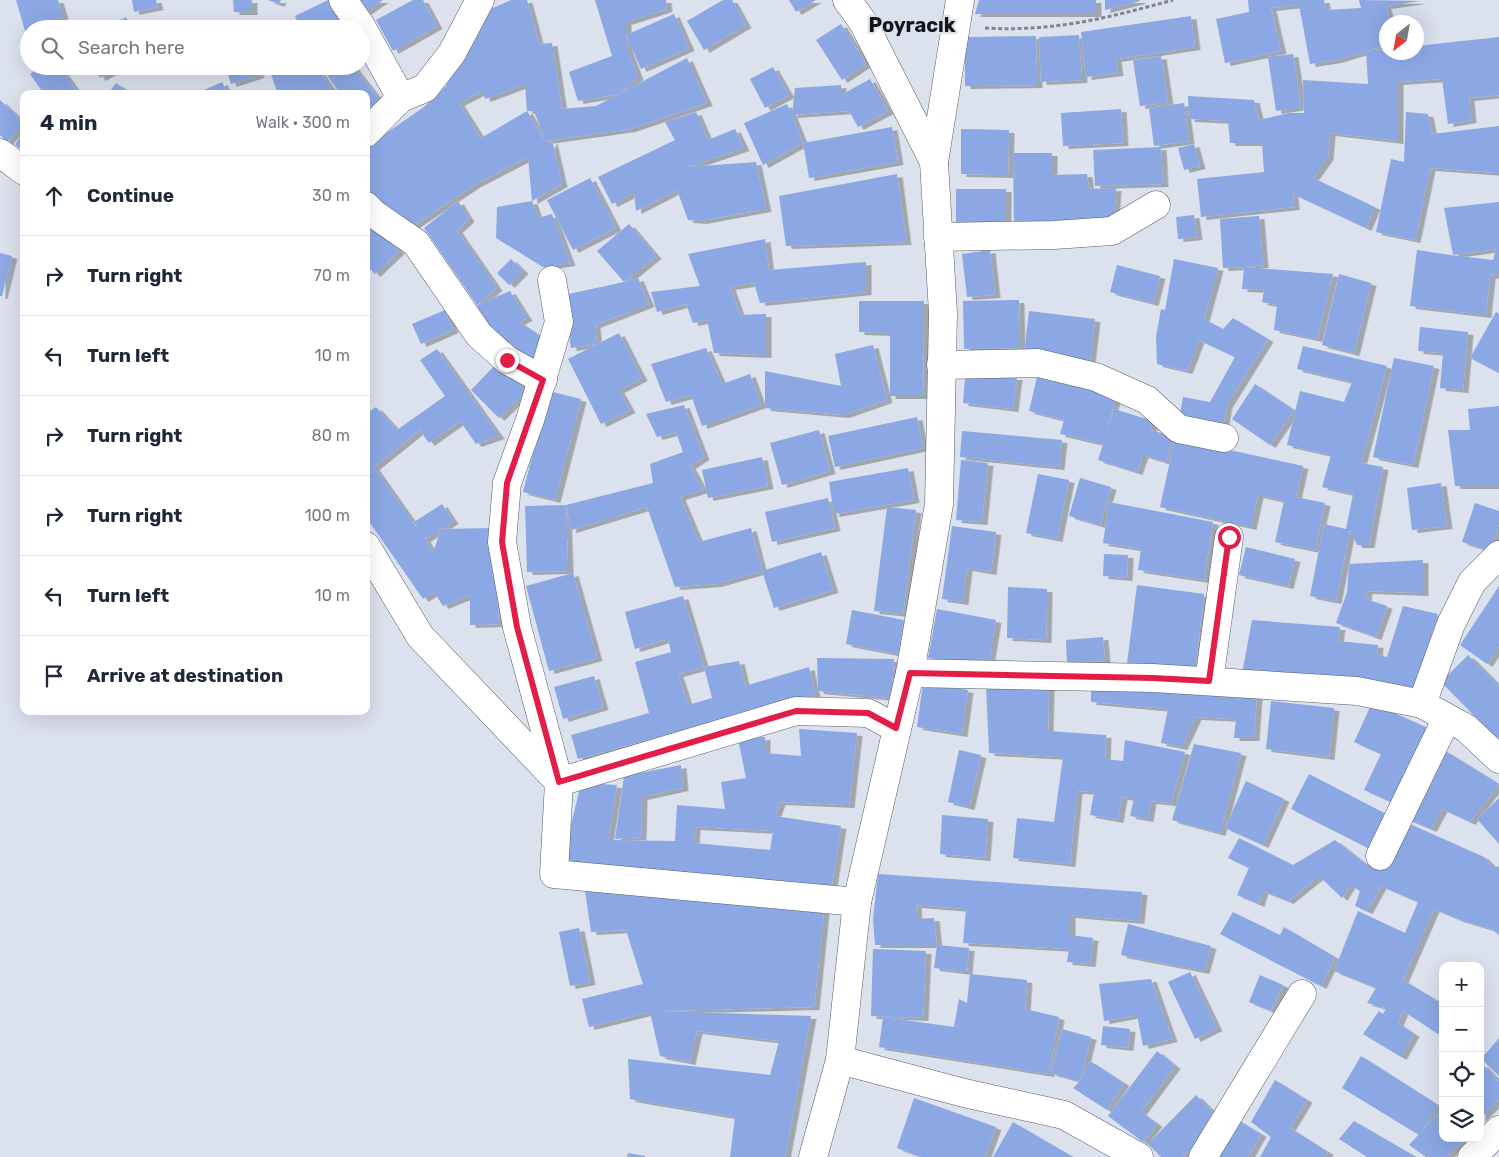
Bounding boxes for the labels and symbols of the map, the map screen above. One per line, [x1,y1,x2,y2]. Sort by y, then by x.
district label: Poyracık [868,13,956,37]
north arrow [1379,15,1424,60]
route end [496,349,519,372]
route start [1218,526,1241,549]

